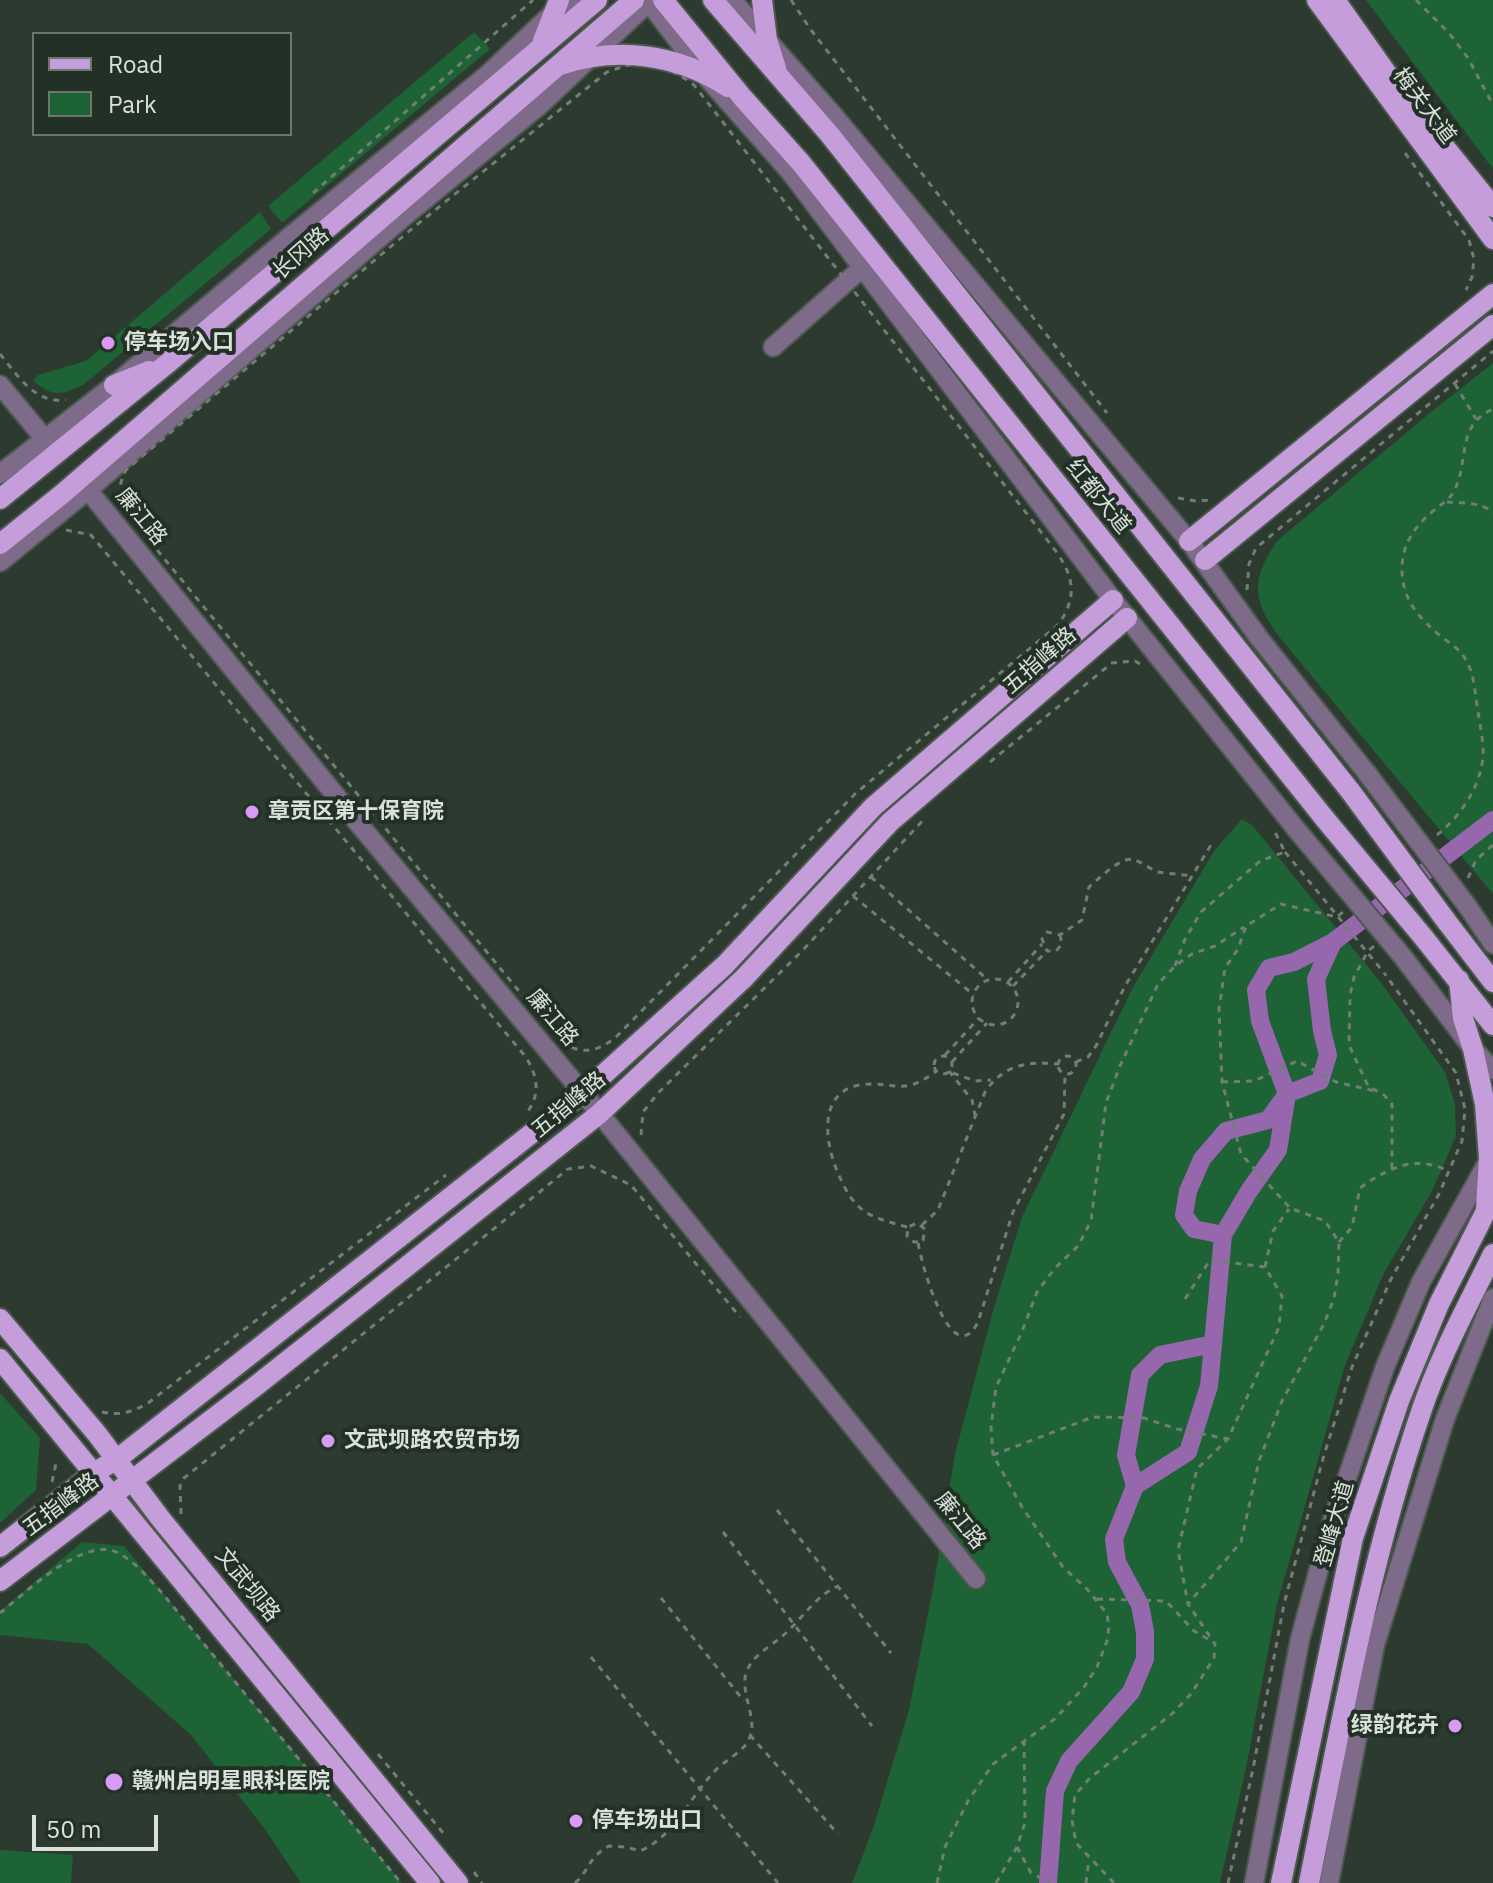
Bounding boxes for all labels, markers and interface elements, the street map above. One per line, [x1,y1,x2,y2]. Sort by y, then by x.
legend [32,32,292,136]
text: Road [108,48,163,80]
street label: 梅关大道 [1387,63,1461,149]
text: Park [108,88,157,120]
street label: 长冈路 [267,222,335,286]
place label: 停车场入口 [124,330,234,356]
marker: 停车场入口 [99,334,117,352]
street label: 红都大道 [1060,454,1136,540]
street label: 廉江路 [110,483,172,551]
street label: 五指峰路 [998,622,1082,700]
place label: 章贡区第十保育院 [268,799,444,825]
marker: 章贡区第十保育院 [243,803,261,821]
street label: 廉江路 [521,984,583,1052]
street label: 五指峰路 [527,1067,611,1143]
place label: 文武坝路农贸市场 [344,1428,520,1454]
marker: 文武坝路农贸市场 [319,1432,337,1450]
street label: 五指峰路 [18,1468,104,1542]
street label: 登峰大道 [1310,1478,1360,1570]
street label: 廉江路 [929,1487,991,1555]
street label: 文武坝路 [209,1542,285,1628]
place label: 绿韵花卉 [1351,1713,1439,1739]
marker: 绿韵花卉 [1446,1717,1464,1735]
place label: 赣州启明星眼科医院 [132,1769,330,1795]
marker: 赣州启明星眼科医院 [103,1771,125,1793]
scale bar [36,1799,162,1849]
place label: 停车场出口 [592,1808,702,1834]
marker: 停车场出口 [567,1812,585,1830]
text: 50 m [46,1813,101,1845]

